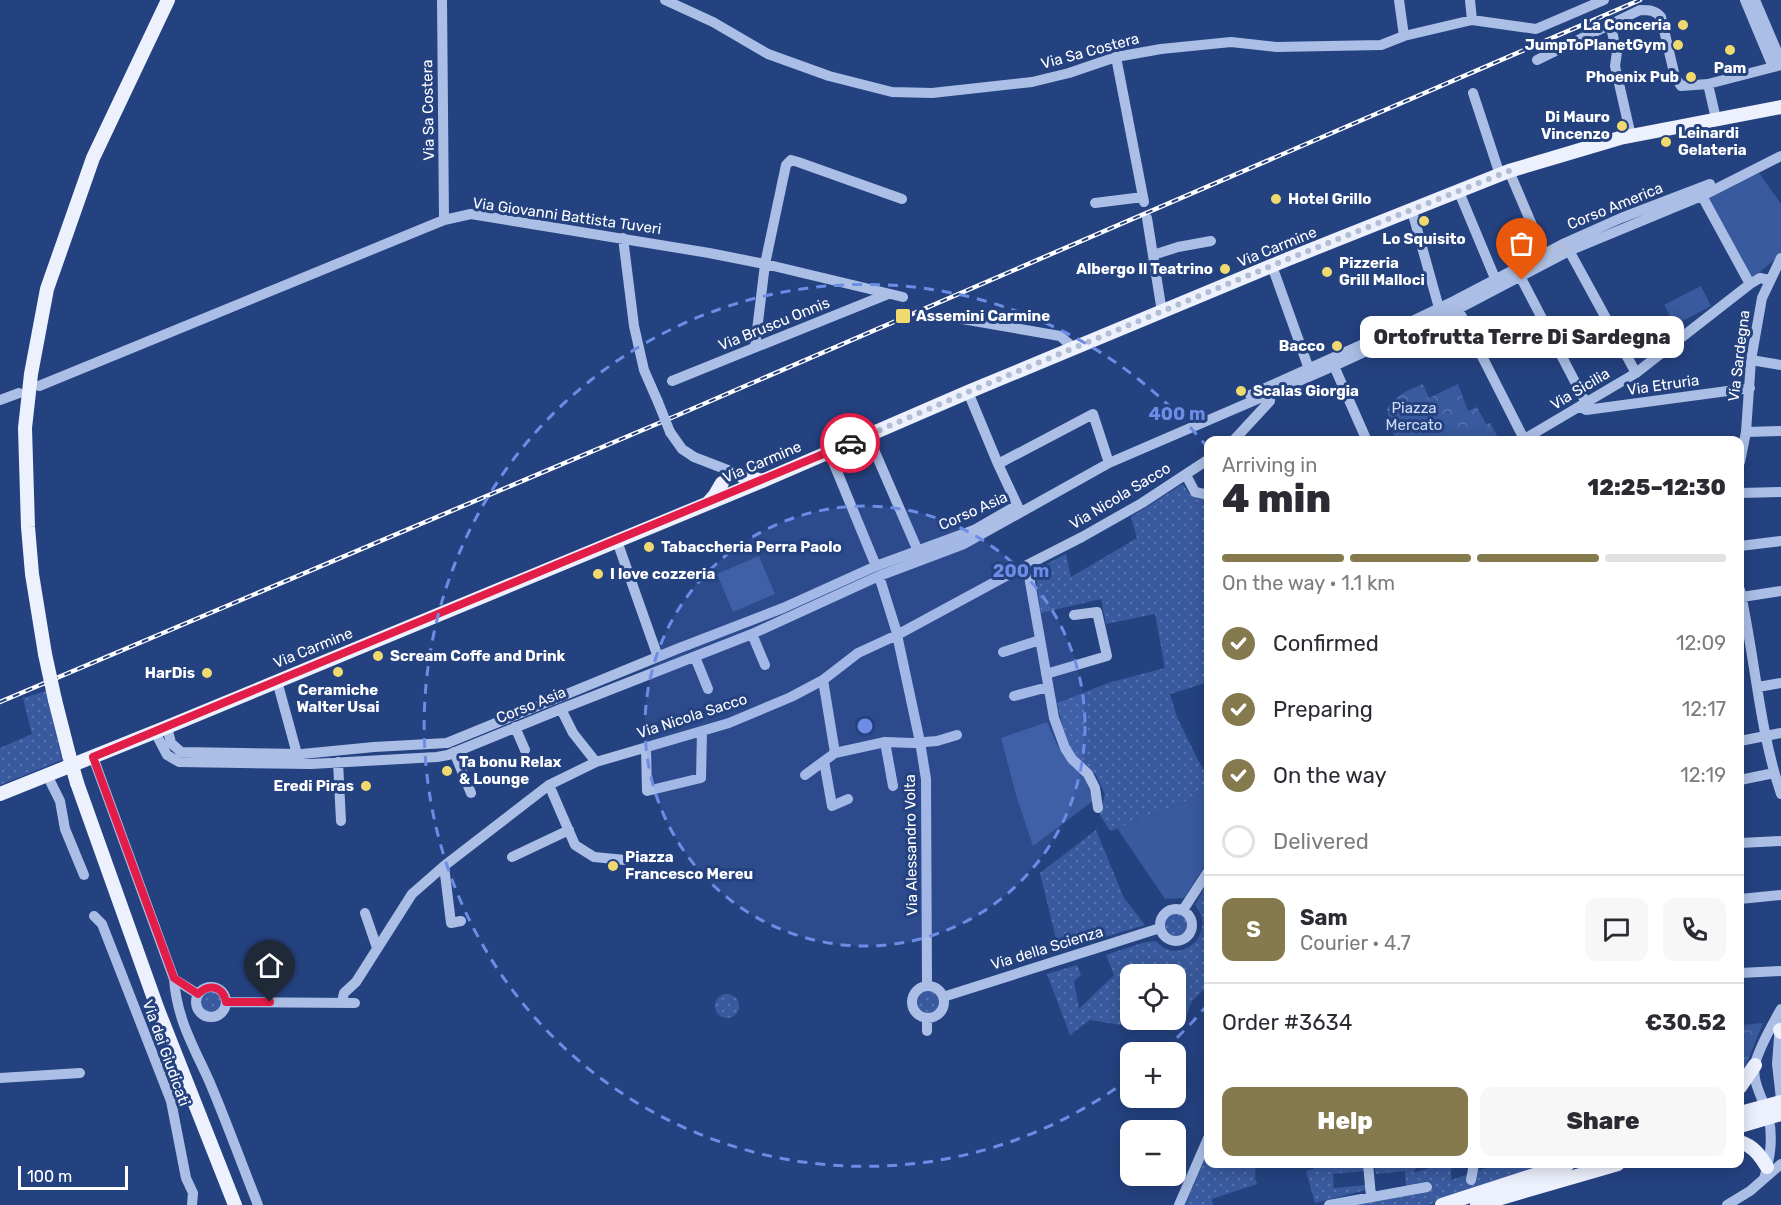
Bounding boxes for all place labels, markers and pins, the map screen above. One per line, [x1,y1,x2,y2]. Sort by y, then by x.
place label: La Conceria [1583,16,1671,34]
marker: La Conceria [1676,18,1690,32]
place label: JumpToPlanetGym [1525,36,1666,54]
marker: JumpToPlanetGym [1671,38,1685,52]
marker: Pam [1723,43,1737,57]
place label: Pam [1714,59,1746,77]
place label: Phoenix Pub [1586,68,1679,86]
marker: Phoenix Pub [1684,70,1698,84]
place label: Di Mauro Vincenzo [1541,108,1610,143]
marker: Di Mauro Vincenzo [1615,119,1629,133]
place label: Leinardi Gelateria [1678,124,1747,159]
marker: Leinardi Gelateria [1659,135,1673,149]
place label: Hotel Grillo [1288,190,1371,208]
marker: Hotel Grillo [1269,192,1283,206]
marker: Lo Squisito [1417,214,1431,228]
pin [1496,218,1547,280]
place label: Lo Squisito [1382,230,1466,248]
place label: Pizzeria Grill Malloci [1339,254,1425,289]
place label: Albergo Il Teatrino [1076,260,1213,278]
marker: Albergo Il Teatrino [1218,262,1232,276]
marker: Pizzeria Grill Malloci [1320,265,1334,279]
marker: Assemini Carmine [894,307,912,325]
place label: Assemini Carmine [916,307,1050,325]
callout: Ortofrutta Terre Di Sardegna [1360,316,1684,358]
place label: Bacco [1279,337,1325,355]
marker: Bacco [1330,339,1344,353]
place label: Scalas Giorgia [1253,382,1359,400]
marker: Scalas Giorgia [1234,384,1248,398]
place label: Tabaccheria Perra Paolo [661,538,842,556]
marker: Tabaccheria Perra Paolo [642,540,656,554]
place label: I love cozzeria [610,565,715,583]
marker: I love cozzeria [591,567,605,581]
place label: Scream Coffe and Drink [390,647,566,665]
marker: Scream Coffe and Drink [371,649,385,663]
place label: HarDis [145,664,195,682]
marker: Ceramiche Walter Usai [331,665,345,679]
marker: HarDis [200,666,214,680]
place label: Ceramiche Walter Usai [296,681,380,716]
centre of rings [855,716,875,736]
place label: Ta bonu Relax & Lounge [459,753,562,788]
marker: Ta bonu Relax & Lounge [440,764,454,778]
place label: Eredi Piras [274,777,354,795]
marker: Eredi Piras [359,779,373,793]
place label: Piazza Francesco Mereu [625,848,753,883]
marker: Piazza Francesco Mereu [606,859,620,873]
pin [244,940,295,1002]

